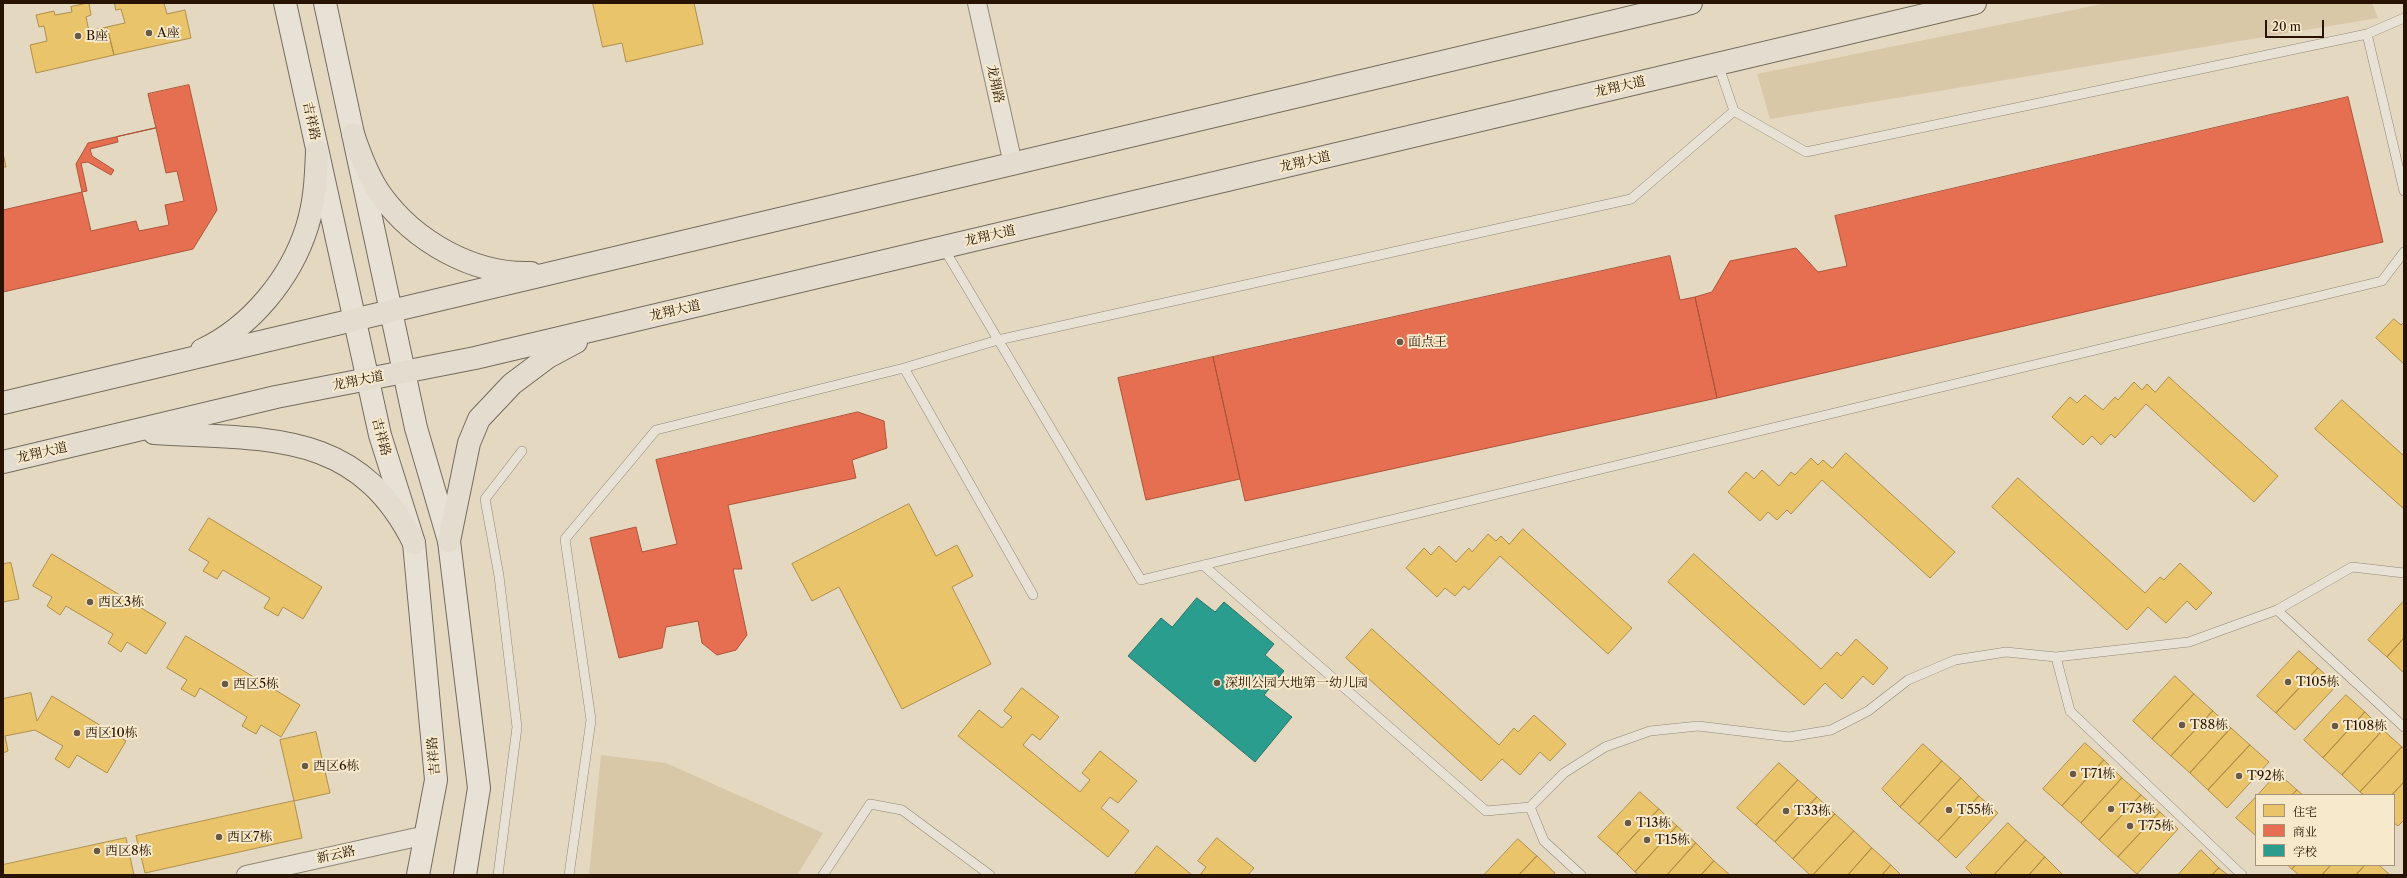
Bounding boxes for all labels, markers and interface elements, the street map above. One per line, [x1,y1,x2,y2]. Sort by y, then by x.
scale bar [2267,12,2326,38]
text: 20 m [2272,19,2301,34]
place label: A座 [157,25,180,41]
place label: B座 [86,28,108,44]
marker: A座 [144,28,154,38]
marker: B座 [73,31,83,41]
street label: 龙翔路 [983,63,1007,105]
street label: 龙翔大道 [1593,74,1647,100]
street label: 吉祥路 [299,100,323,142]
street label: 龙翔大道 [1278,149,1332,175]
street label: 龙翔大道 [963,223,1017,249]
street label: 龙翔大道 [648,298,702,324]
place label: 面点王 [1408,334,1447,350]
marker: 面点王 [1395,337,1405,347]
street label: 龙翔大道 [331,368,385,394]
street label: 吉祥路 [368,416,394,458]
street label: 龙翔大道 [15,440,69,466]
place label: 西区3栋 [98,594,144,610]
marker: 西区3栋 [85,597,95,607]
place label: T105栋 [2296,674,2339,690]
place label: 深圳公园大地第一幼儿园 [1225,675,1368,691]
place label: 西区5栋 [233,676,279,692]
marker: T105栋 [2283,677,2293,687]
marker: 深圳公园大地第一幼儿园 [1212,678,1222,688]
marker: 西区5栋 [220,679,230,689]
place label: T88栋 [2190,717,2228,733]
place label: T108栋 [2343,718,2387,734]
marker: T88栋 [2177,720,2187,730]
marker: T108栋 [2330,721,2340,731]
place label: 西区10栋 [85,725,138,741]
marker: 西区10栋 [72,728,82,738]
street label: 吉祥路 [425,736,443,776]
place label: 西区6栋 [313,758,360,774]
marker: 西区6栋 [300,761,310,771]
place label: T71栋 [2081,766,2116,782]
place label: T92栋 [2247,768,2285,784]
marker: T71栋 [2068,769,2078,779]
marker: T92栋 [2234,771,2244,781]
legend [2255,794,2395,866]
place label: T73栋 [2119,801,2155,817]
place label: T55栋 [1957,802,1994,818]
place label: T33栋 [1794,803,1831,819]
marker: T73栋 [2106,804,2116,814]
text: 住宅 [2293,804,2317,819]
marker: T55栋 [1944,805,1954,815]
marker: T33栋 [1781,806,1791,816]
place label: T13栋 [1636,815,1671,831]
marker: T13栋 [1623,818,1633,828]
place label: T75栋 [2138,818,2174,834]
marker: T75栋 [2125,821,2135,831]
text: 商业 [2293,824,2317,839]
place label: 西区7栋 [227,829,272,845]
marker: 西区7栋 [214,832,224,842]
place label: T15栋 [1655,832,1690,848]
marker: T15栋 [1642,835,1652,845]
place label: 西区8栋 [105,843,152,859]
street label: 新云路 [315,843,357,867]
text: 学校 [2293,844,2317,859]
marker: 西区8栋 [92,846,102,856]

